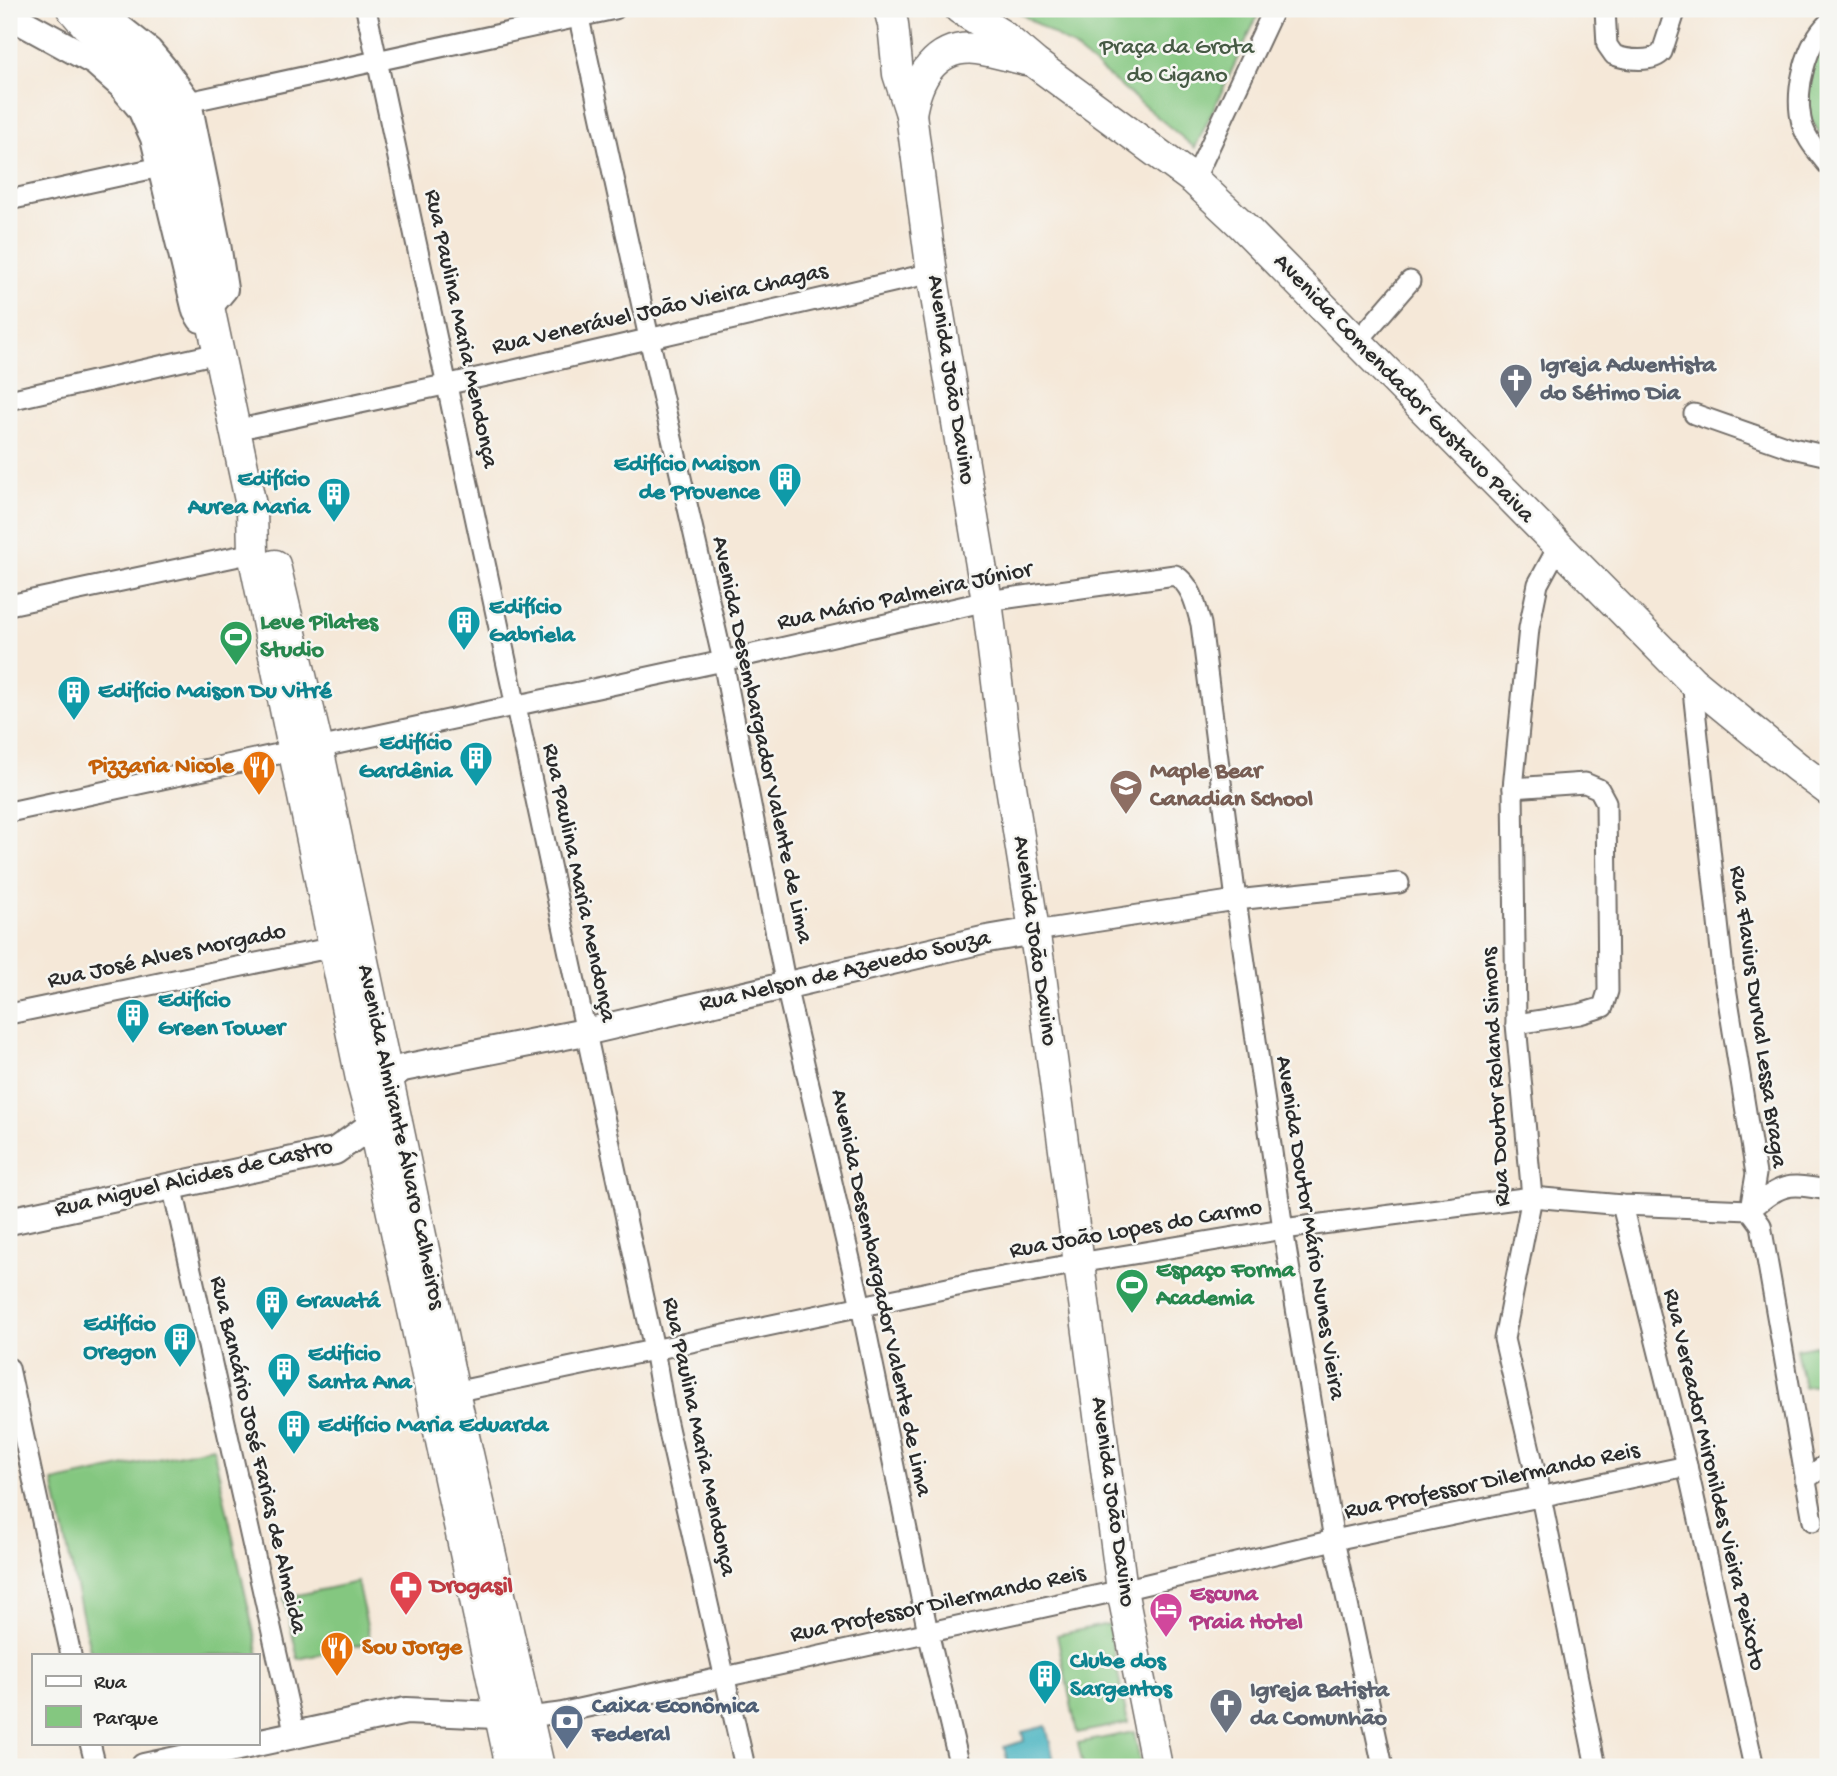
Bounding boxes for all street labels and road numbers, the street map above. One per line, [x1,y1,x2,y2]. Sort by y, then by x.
street label: Rua Paulina Maria Mendonça [416,187,504,472]
street label: Avenida Comendador Gustavo Paiva [1266,248,1540,530]
street label: Rua Venerável João Vieira Chagas [489,257,832,363]
street label: Avenida João Davino [919,273,981,487]
street label: Avenida Desembargador Valente de Lima [704,534,819,947]
street label: Rua Mário Palmeira Júnior [775,555,1038,638]
street label: Rua Paulina Maria Mendonça [534,741,622,1026]
street label: Avenida João Davino [1005,834,1063,1048]
street label: Rua Flavius Durval Lessa Braga [1721,864,1793,1170]
street label: Rua José Alves Morgado [45,918,289,996]
street label: Rua Nelson de Azevedo Souza [697,924,994,1020]
street label: Rua Doutor Roland Simons [1476,946,1518,1207]
street label: Avenida Almirante Álvaro Calheiros [349,962,451,1313]
street label: Avenida Doutor Mário Nunes Vieira [1267,1054,1351,1403]
street label: Avenida Desembargador Valente de Lima [823,1087,938,1500]
street label: Rua Miguel Alcides de Castro [52,1133,336,1225]
street label: Rua João Lopes do Carmo [1007,1193,1265,1267]
street label: Rua Bancário José Farias de Almeida [202,1273,312,1637]
street label: Rua Vereador Mironildes Vieira Peixoto [1655,1286,1771,1674]
street label: Rua Paulina Maria Mendonça [654,1295,742,1580]
street label: Avenida João Davino [1083,1395,1141,1609]
street label: Rua Professor Dilermando Reis [1342,1436,1643,1527]
street label: Rua Professor Dilermando Reis [788,1559,1089,1650]

